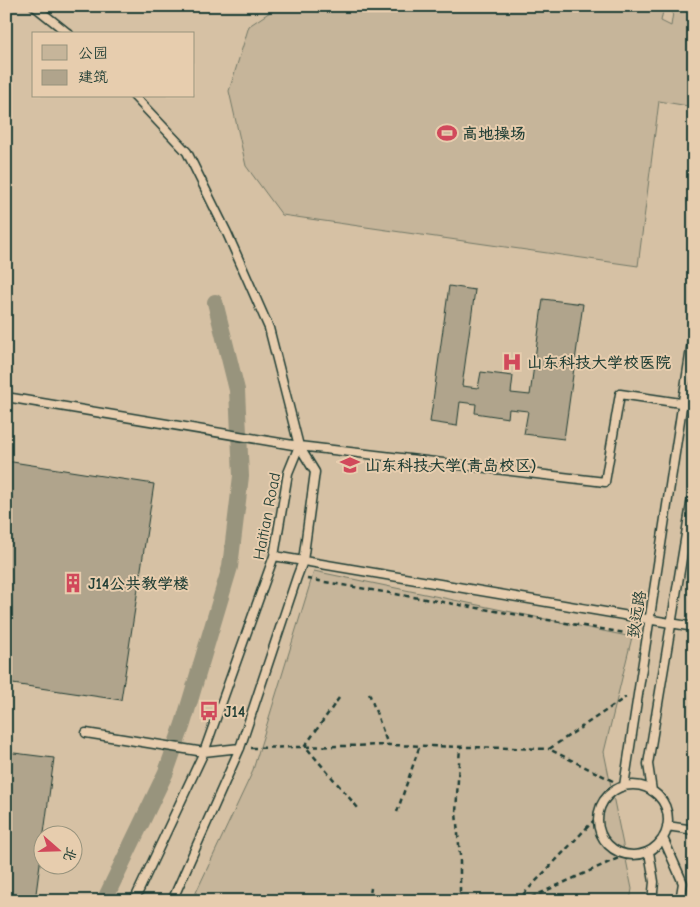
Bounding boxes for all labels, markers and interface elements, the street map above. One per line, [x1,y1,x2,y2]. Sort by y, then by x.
legend [32,32,195,98]
text: 公园 [78,44,108,62]
text: 建筑 [78,68,108,86]
sports icon: 高地操场 [436,122,458,144]
place label: 高地操场 [462,125,526,143]
hospital icon: 山东科技大学校医院 [501,351,523,373]
place label: 山东科技大学校医院 [527,354,671,372]
school or university icon: 山东科技大学(青岛校区) [339,454,361,476]
place label: 山东科技大学(青岛校区) [365,457,536,475]
street label: Haitian Road [250,471,284,561]
building icon: J14公共教学楼 [62,572,84,594]
place label: J14公共教学楼 [88,575,189,593]
street label: 致远路 [624,589,650,639]
bus stop icon: J14 [198,700,220,722]
place label: J14 [224,703,245,721]
north arrow [32,824,82,874]
text: 北 [59,845,80,864]

